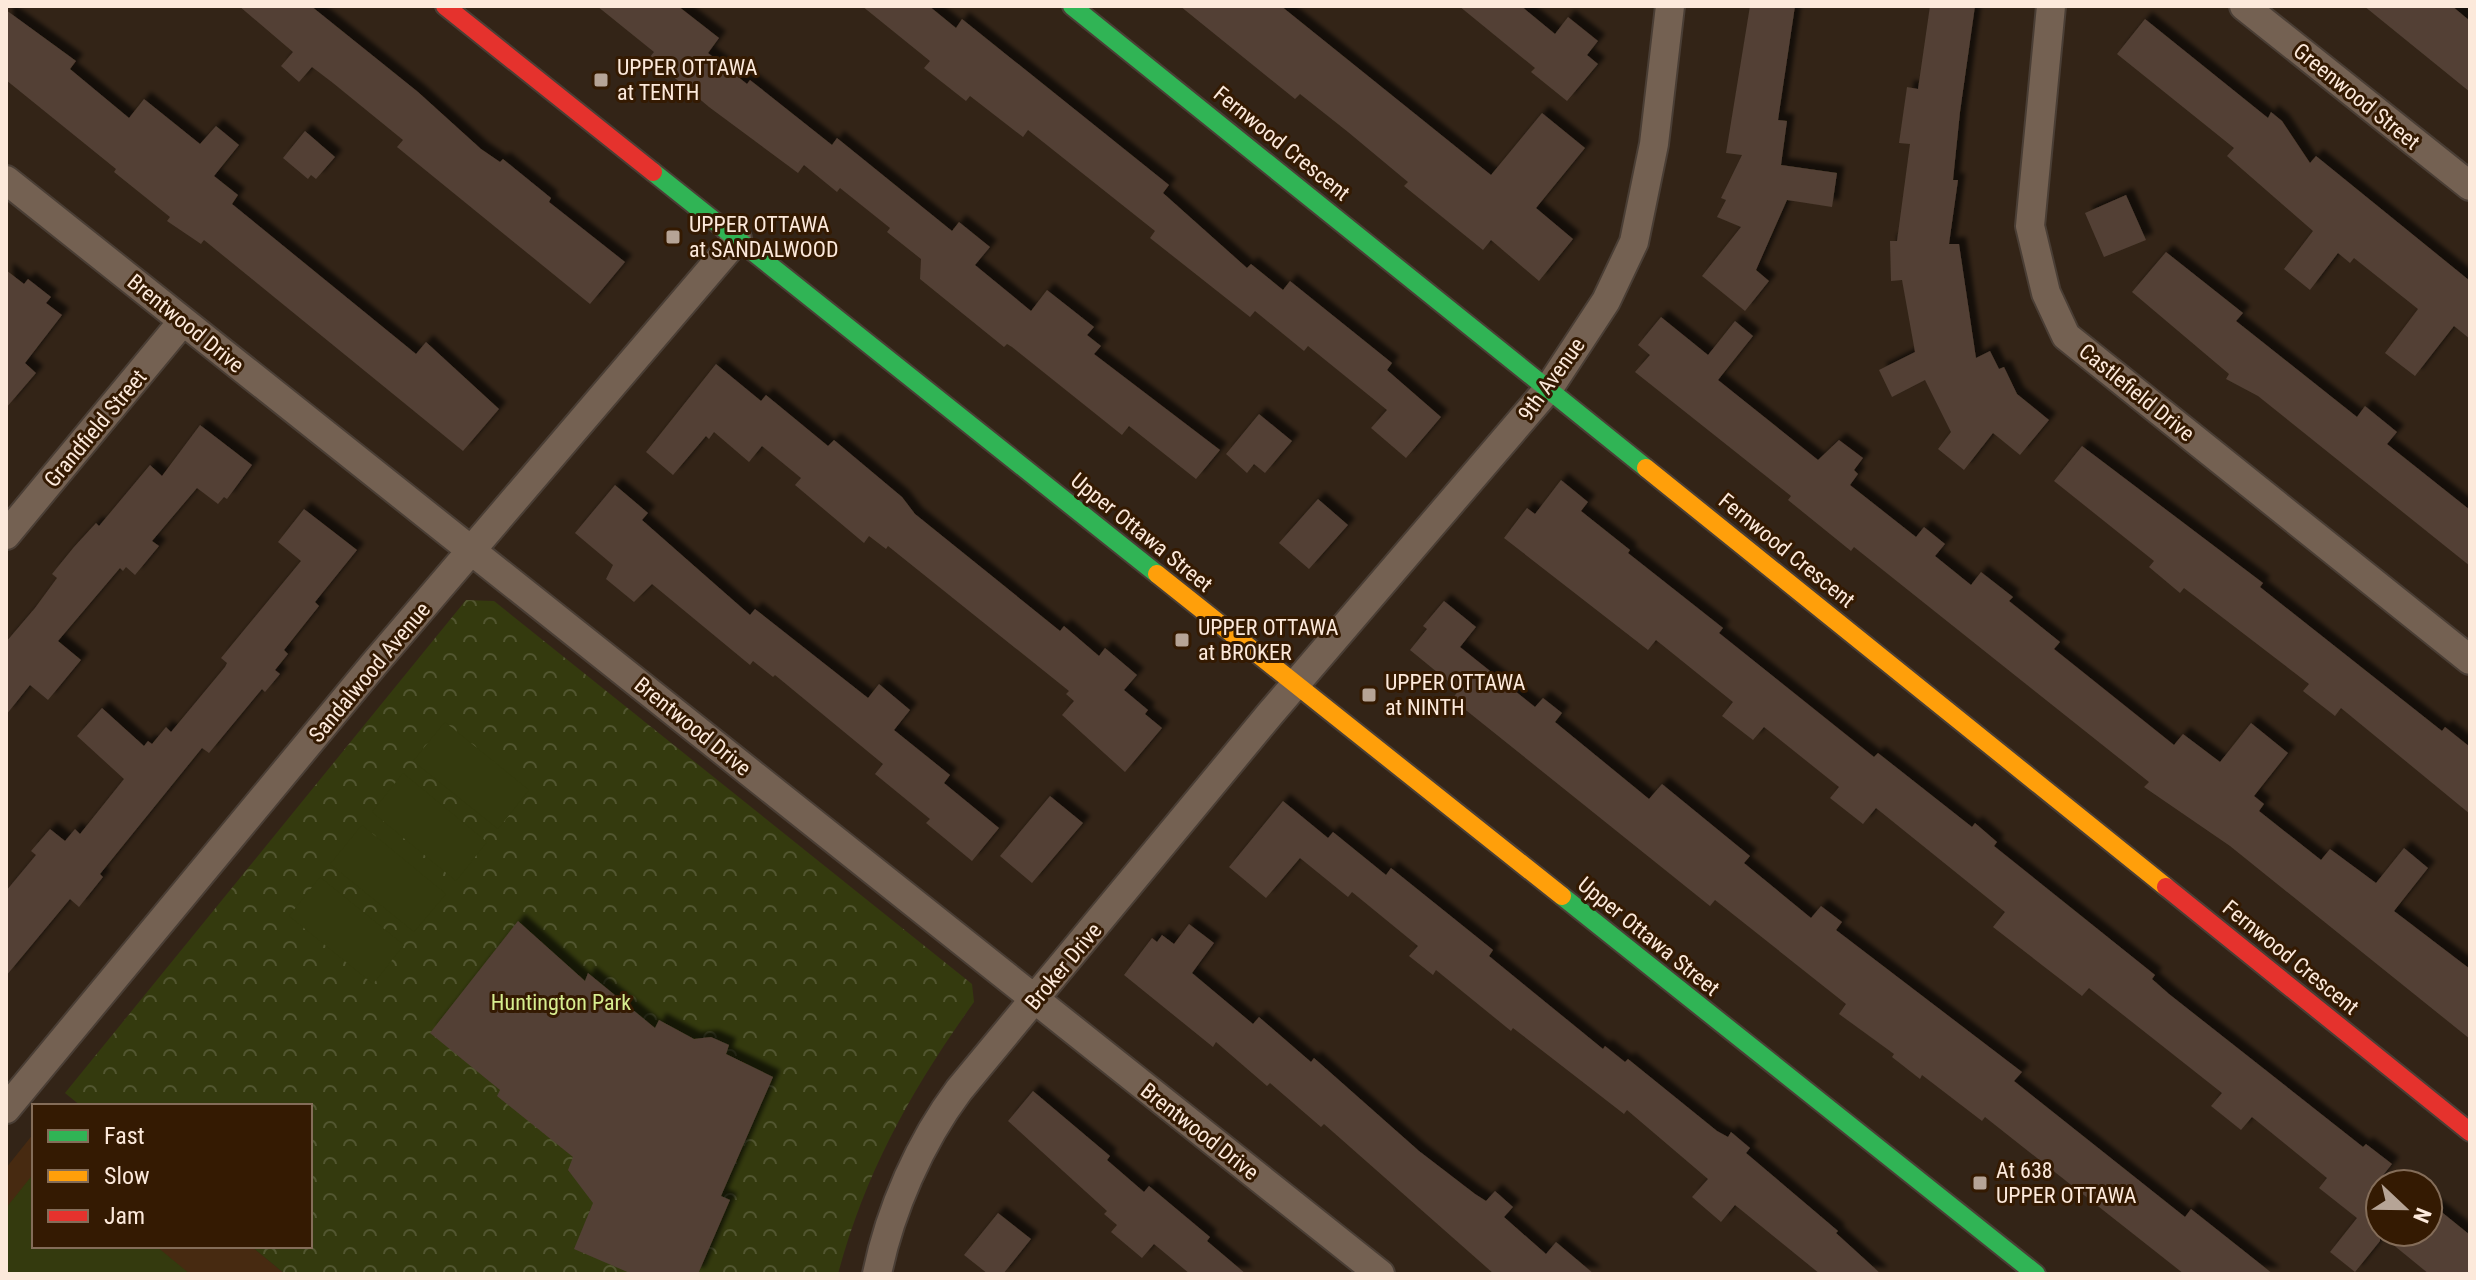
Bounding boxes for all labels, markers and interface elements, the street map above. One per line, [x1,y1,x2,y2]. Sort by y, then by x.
street label: Greenwood Street [2289,38,2425,155]
place label: UPPER OTTAWA at TENTH [617,55,758,105]
marker: UPPER OTTAWA at TENTH [592,71,610,89]
street label: Fernwood Crescent [1209,81,1355,206]
place label: UPPER OTTAWA at SANDALWOOD [689,212,839,262]
marker: UPPER OTTAWA at SANDALWOOD [664,228,682,246]
street label: Brentwood Drive [123,269,249,378]
street label: 9th Avenue [1513,333,1590,426]
street label: Castlefield Drive [2074,338,2199,446]
street label: Grandfield Street [39,365,152,492]
street label: Upper Ottawa Street [1066,468,1217,597]
street label: Fernwood Crescent [1714,488,1860,613]
street label: Sandalwood Avenue [304,597,435,747]
place label: UPPER OTTAWA at BROKER [1198,615,1339,665]
marker: UPPER OTTAWA at BROKER [1173,631,1191,649]
place label: UPPER OTTAWA at NINTH [1385,670,1526,720]
street label: Brentwood Drive [630,672,756,781]
marker: UPPER OTTAWA at NINTH [1360,686,1378,704]
street label: Upper Ottawa Street [1573,872,1724,1001]
street label: Fernwood Crescent [2218,895,2364,1020]
street label: Broker Drive [1020,918,1107,1015]
park label: Huntington Park [491,990,631,1015]
street label: Brentwood Drive [1136,1078,1263,1185]
legend [32,1104,312,1248]
text: Fast [104,1122,145,1150]
place label: At 638 UPPER OTTAWA [1996,1158,2137,1208]
text: Slow [104,1162,150,1190]
north arrow [2364,1168,2444,1248]
marker: At 638 UPPER OTTAWA [1971,1174,1989,1192]
text: Jam [104,1202,145,1230]
text: N [2408,1204,2436,1226]

